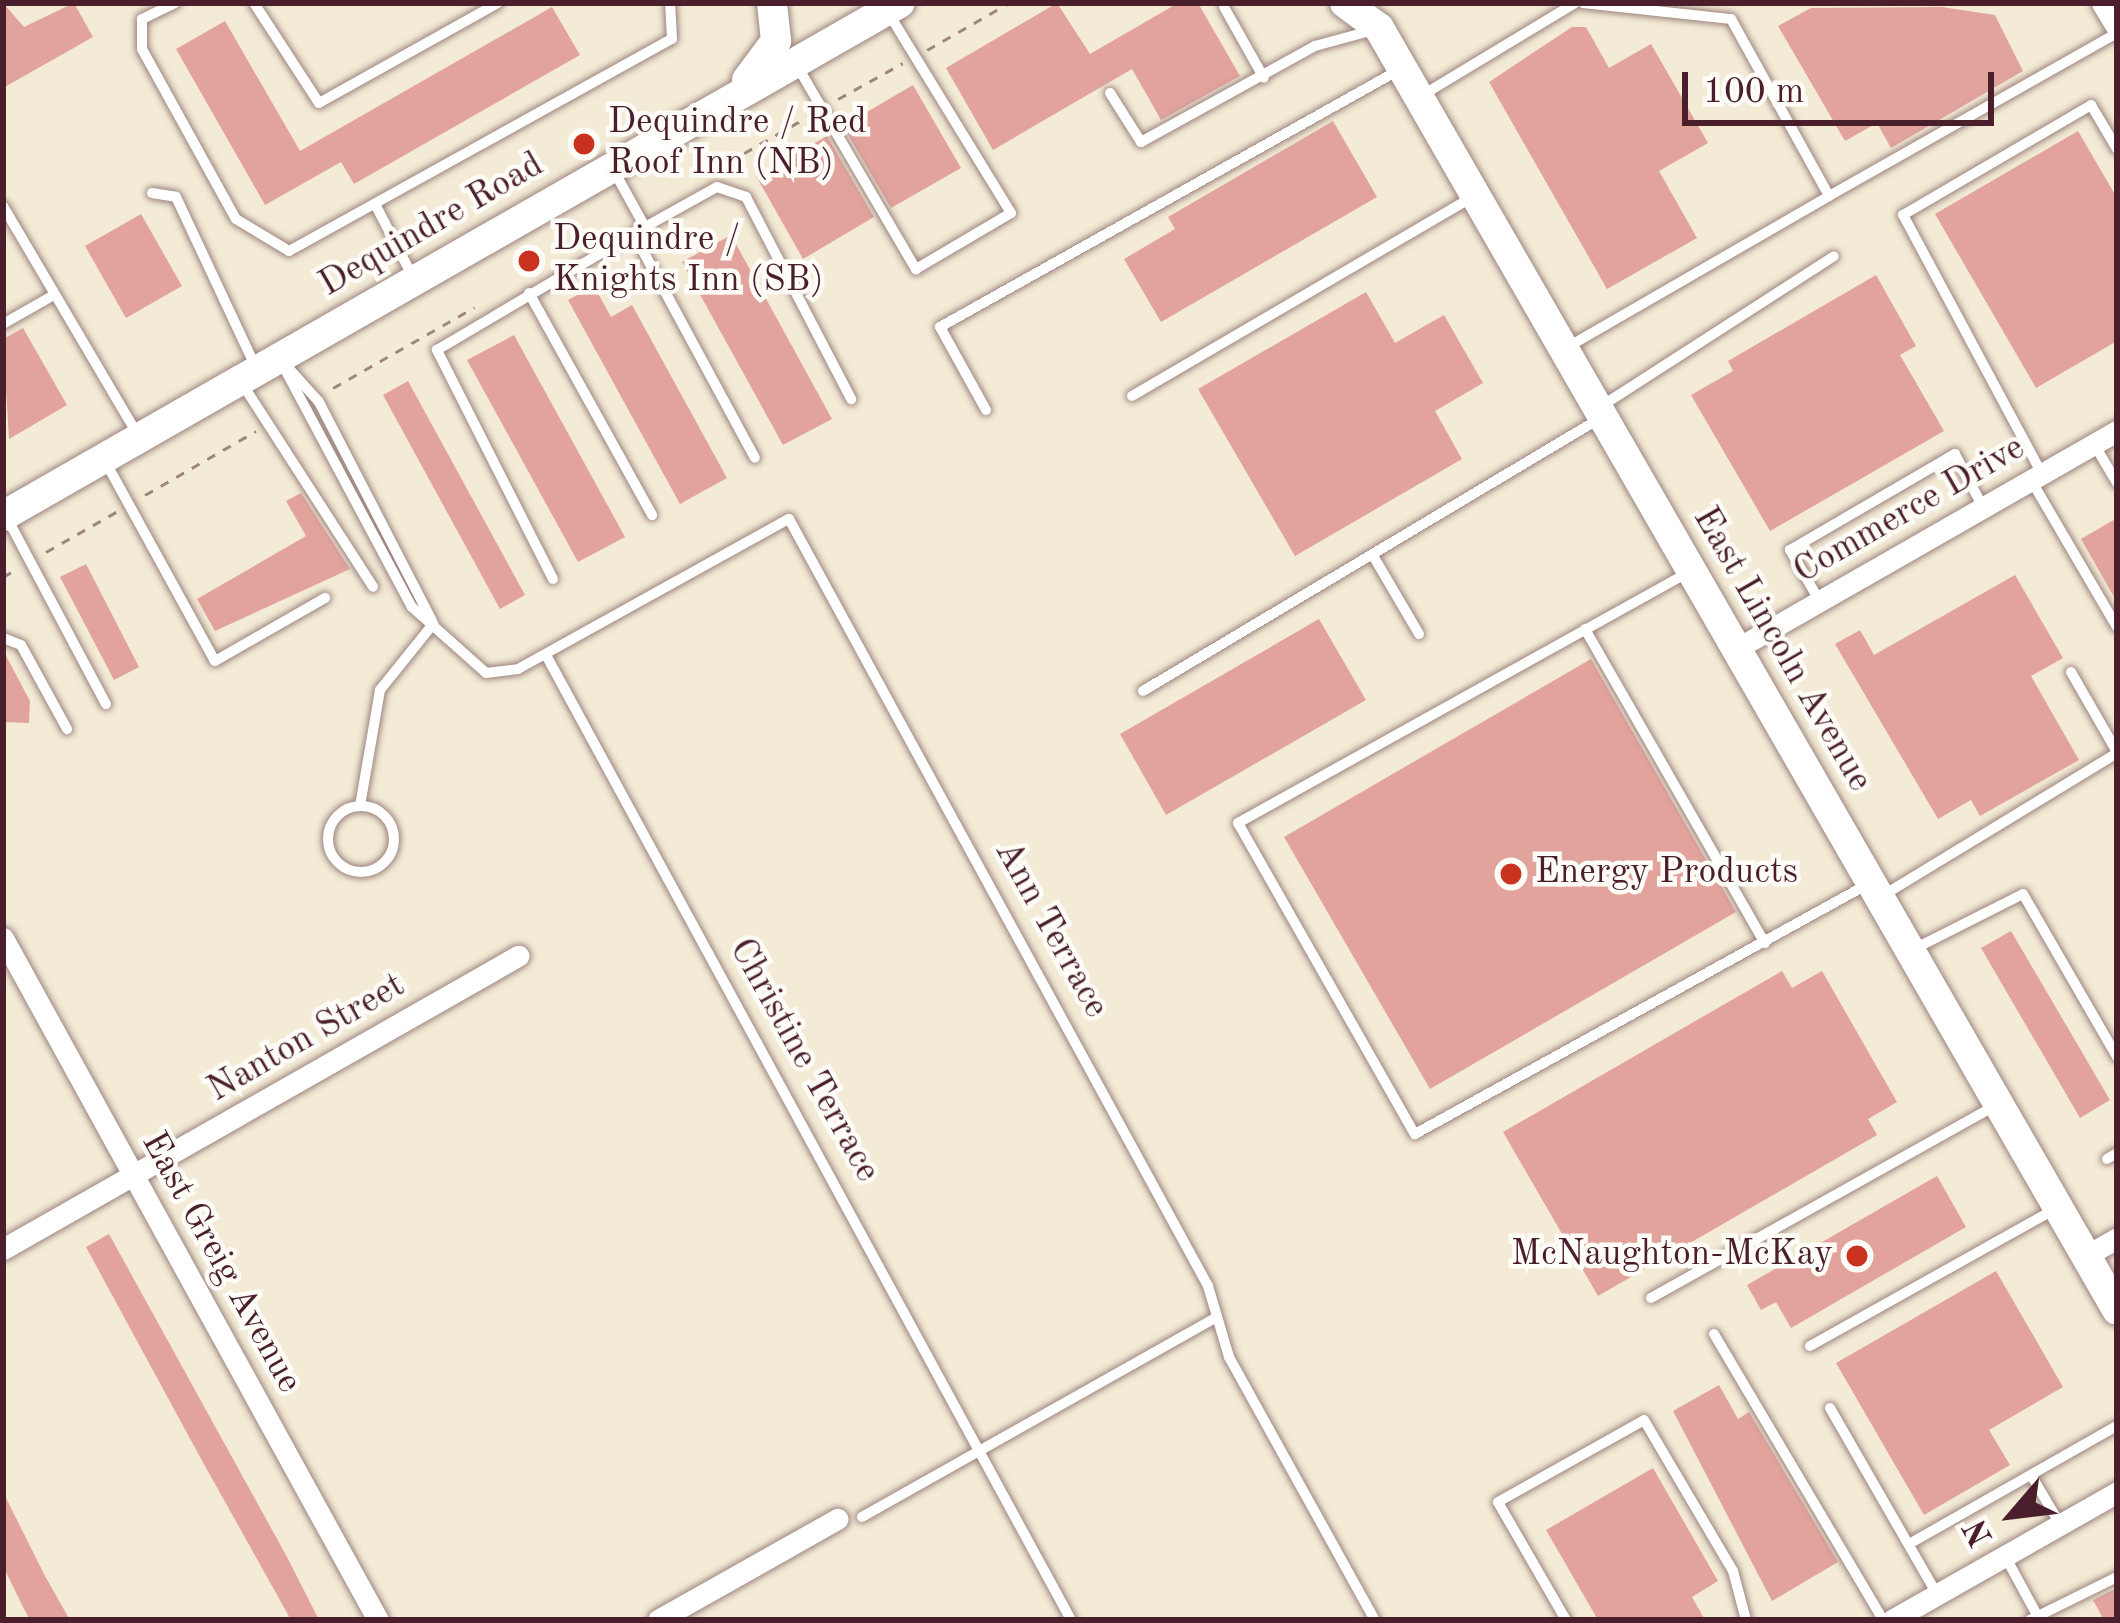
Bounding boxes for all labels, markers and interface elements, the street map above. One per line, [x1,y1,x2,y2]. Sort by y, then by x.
scale bar [1688,48,2000,122]
text: 100 m [1703,75,1804,111]
place label: Dequindre / Red Roof Inn (NB) [608,101,867,186]
marker: Dequindre / Red Roof Inn (NB) [571,131,597,157]
street label: Dequindre Road [312,144,552,308]
place label: Dequindre / Knights Inn (SB) [553,218,824,303]
marker: Dequindre / Knights Inn (SB) [516,248,542,274]
street label: Commerce Drive [1787,427,2033,595]
street label: East Lincoln Avenue [1682,500,1880,800]
street label: Ann Terrace [984,834,1116,1026]
place label: Energy Products [1535,852,1798,896]
marker: Energy Products [1498,861,1524,887]
street label: Christine Terrace [718,932,888,1190]
street label: Nanton Street [201,965,413,1113]
street label: East Greig Avenue [130,1125,310,1401]
place label: McNaughton-McKay [1511,1234,1833,1278]
marker: McNaughton-McKay [1844,1243,1870,1269]
north arrow [1952,1455,2072,1575]
text: N [1959,1513,2000,1551]

